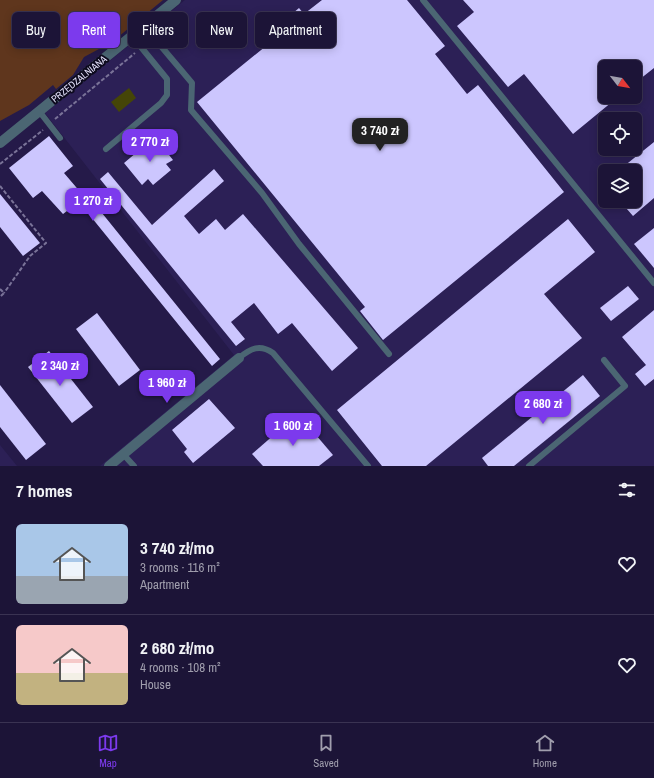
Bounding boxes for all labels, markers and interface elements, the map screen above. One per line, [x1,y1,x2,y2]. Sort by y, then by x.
chip: Buy [12,12,60,48]
chip: Rent [68,12,120,48]
chip: Filters [128,12,188,48]
chip: New [196,12,247,48]
chip: Apartment [255,12,336,48]
street label: PRZĘDZALNIANA [49,52,110,105]
north arrow [598,60,642,104]
map controls [598,60,642,208]
button: locate [598,112,642,156]
pin: 3 740 zł [339,118,421,152]
text: 3 740 zł [361,122,399,139]
pin: 2 770 zł [109,129,191,163]
text: 2 770 zł [131,133,169,150]
button: layers [598,164,642,208]
pin: 1 270 zł [52,188,134,222]
text: 1 270 zł [74,192,112,209]
pin: 2 340 zł [19,353,101,387]
text: 2 340 zł [41,357,79,374]
pin: 1 960 zł [126,370,208,404]
text: 1 960 zł [148,374,186,391]
pin: 2 680 zł [502,391,584,425]
text: 2 680 zł [524,395,562,412]
pin: 1 600 zł [252,413,334,447]
text: 1 600 zł [274,417,312,434]
text: 7 homes [16,479,73,502]
icon: filters [616,479,638,501]
text: 3 740 zł/mo [140,536,214,559]
icon: home [48,540,96,588]
icon: heart [616,553,638,575]
text: 3 rooms · 116 m² [140,559,220,576]
text: Apartment [140,576,189,593]
text: 2 680 zł/mo [140,636,214,659]
icon: home [48,641,96,689]
icon: heart [616,654,638,676]
text: 4 rooms · 108 m² [140,659,221,676]
text: House [140,676,171,693]
tab: Map [97,732,119,770]
tab: Saved [313,732,339,770]
tab: Home [533,732,557,770]

